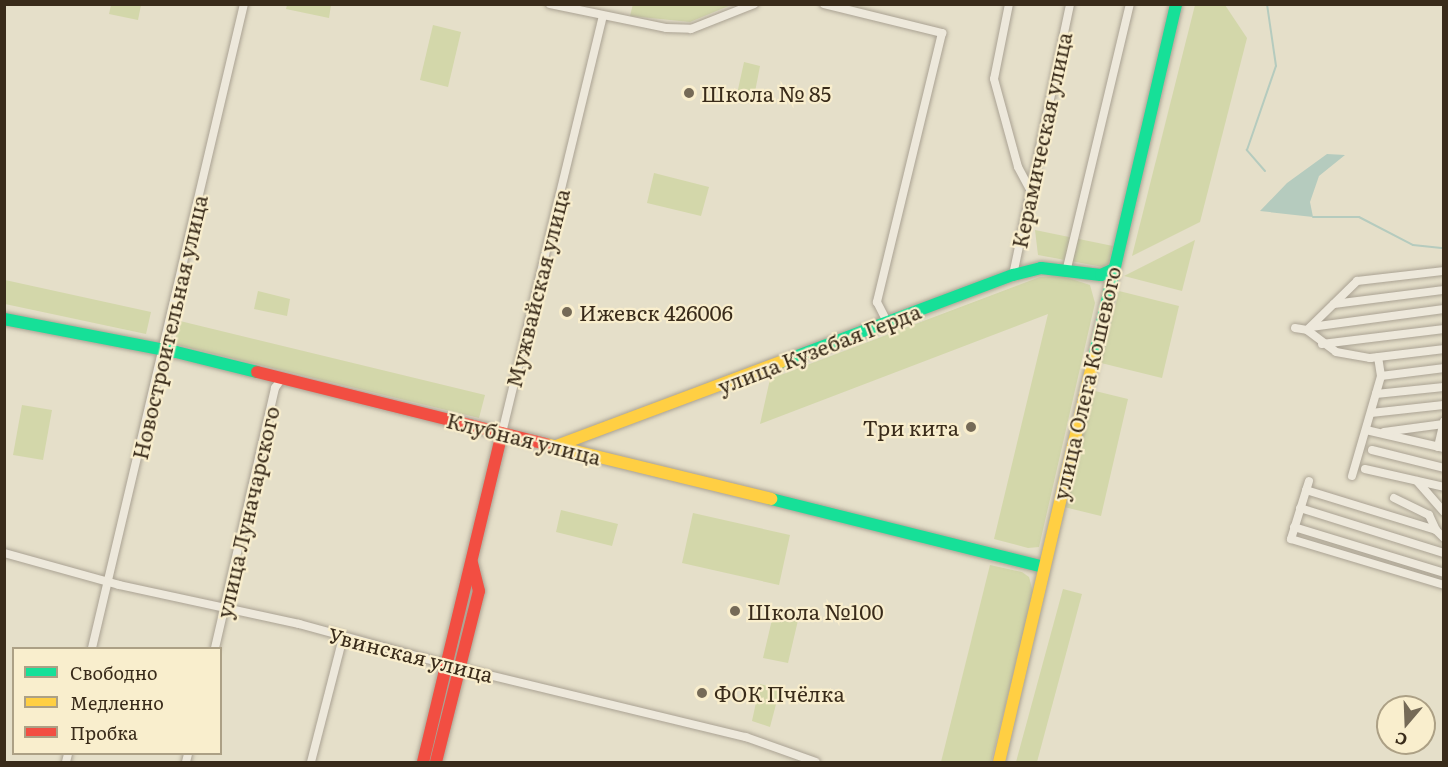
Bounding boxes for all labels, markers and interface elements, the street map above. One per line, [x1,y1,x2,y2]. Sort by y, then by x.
street label: Керамическая улица [1006,30,1076,250]
place label: Школа № 85 [701,80,831,106]
marker: Школа № 85 [682,86,696,100]
street label: Мужвайская улица [500,186,574,390]
street label: Новостроительная улица [126,192,212,462]
street label: улица Олега Кошевого [1047,264,1125,502]
street label: улица Кузебая Герда [714,298,924,398]
place label: Ижевск 426006 [579,299,733,325]
marker: Ижевск 426006 [560,305,574,319]
street label: улица Луначарского [210,404,284,620]
street label: Клубная улица [444,407,604,469]
place label: Три кита [863,414,959,440]
marker: Три кита [964,420,978,434]
place label: Школа №100 [747,598,884,624]
marker: Школа №100 [728,604,742,618]
street label: Увинская улица [326,621,496,687]
legend [12,647,222,755]
text: Свободно [70,659,158,686]
place label: ФОК Пчёлка [714,680,845,706]
marker: ФОК Пчёлка [695,686,709,700]
text: Медленно [70,689,164,716]
north arrow [1376,695,1436,755]
text: Пробка [70,719,138,746]
text: С [1392,727,1410,753]

